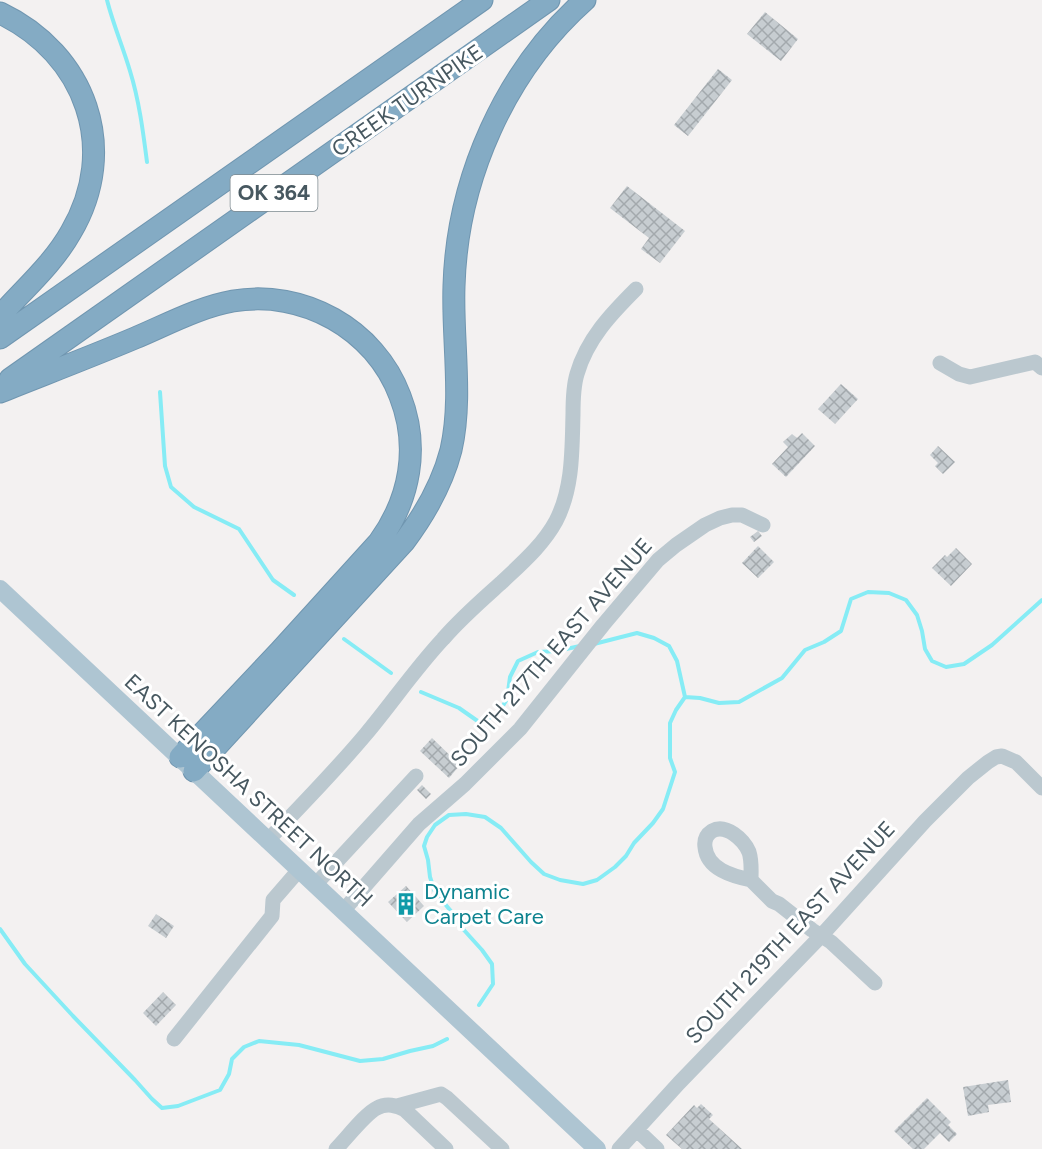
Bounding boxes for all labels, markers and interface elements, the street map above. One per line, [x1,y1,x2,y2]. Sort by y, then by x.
street label: CREEK TURNPIKE [327,38,488,163]
road number: OK 364 [230,175,318,211]
street label: SOUTH 217TH EAST AVENUE [445,532,658,772]
street label: EAST KENOSHA STREET NORTH [119,668,378,913]
street label: SOUTH 219TH EAST AVENUE [680,815,901,1049]
place label: Dynamic Carpet Care [424,878,544,930]
building icon: Dynamic Carpet Care [393,891,419,917]

